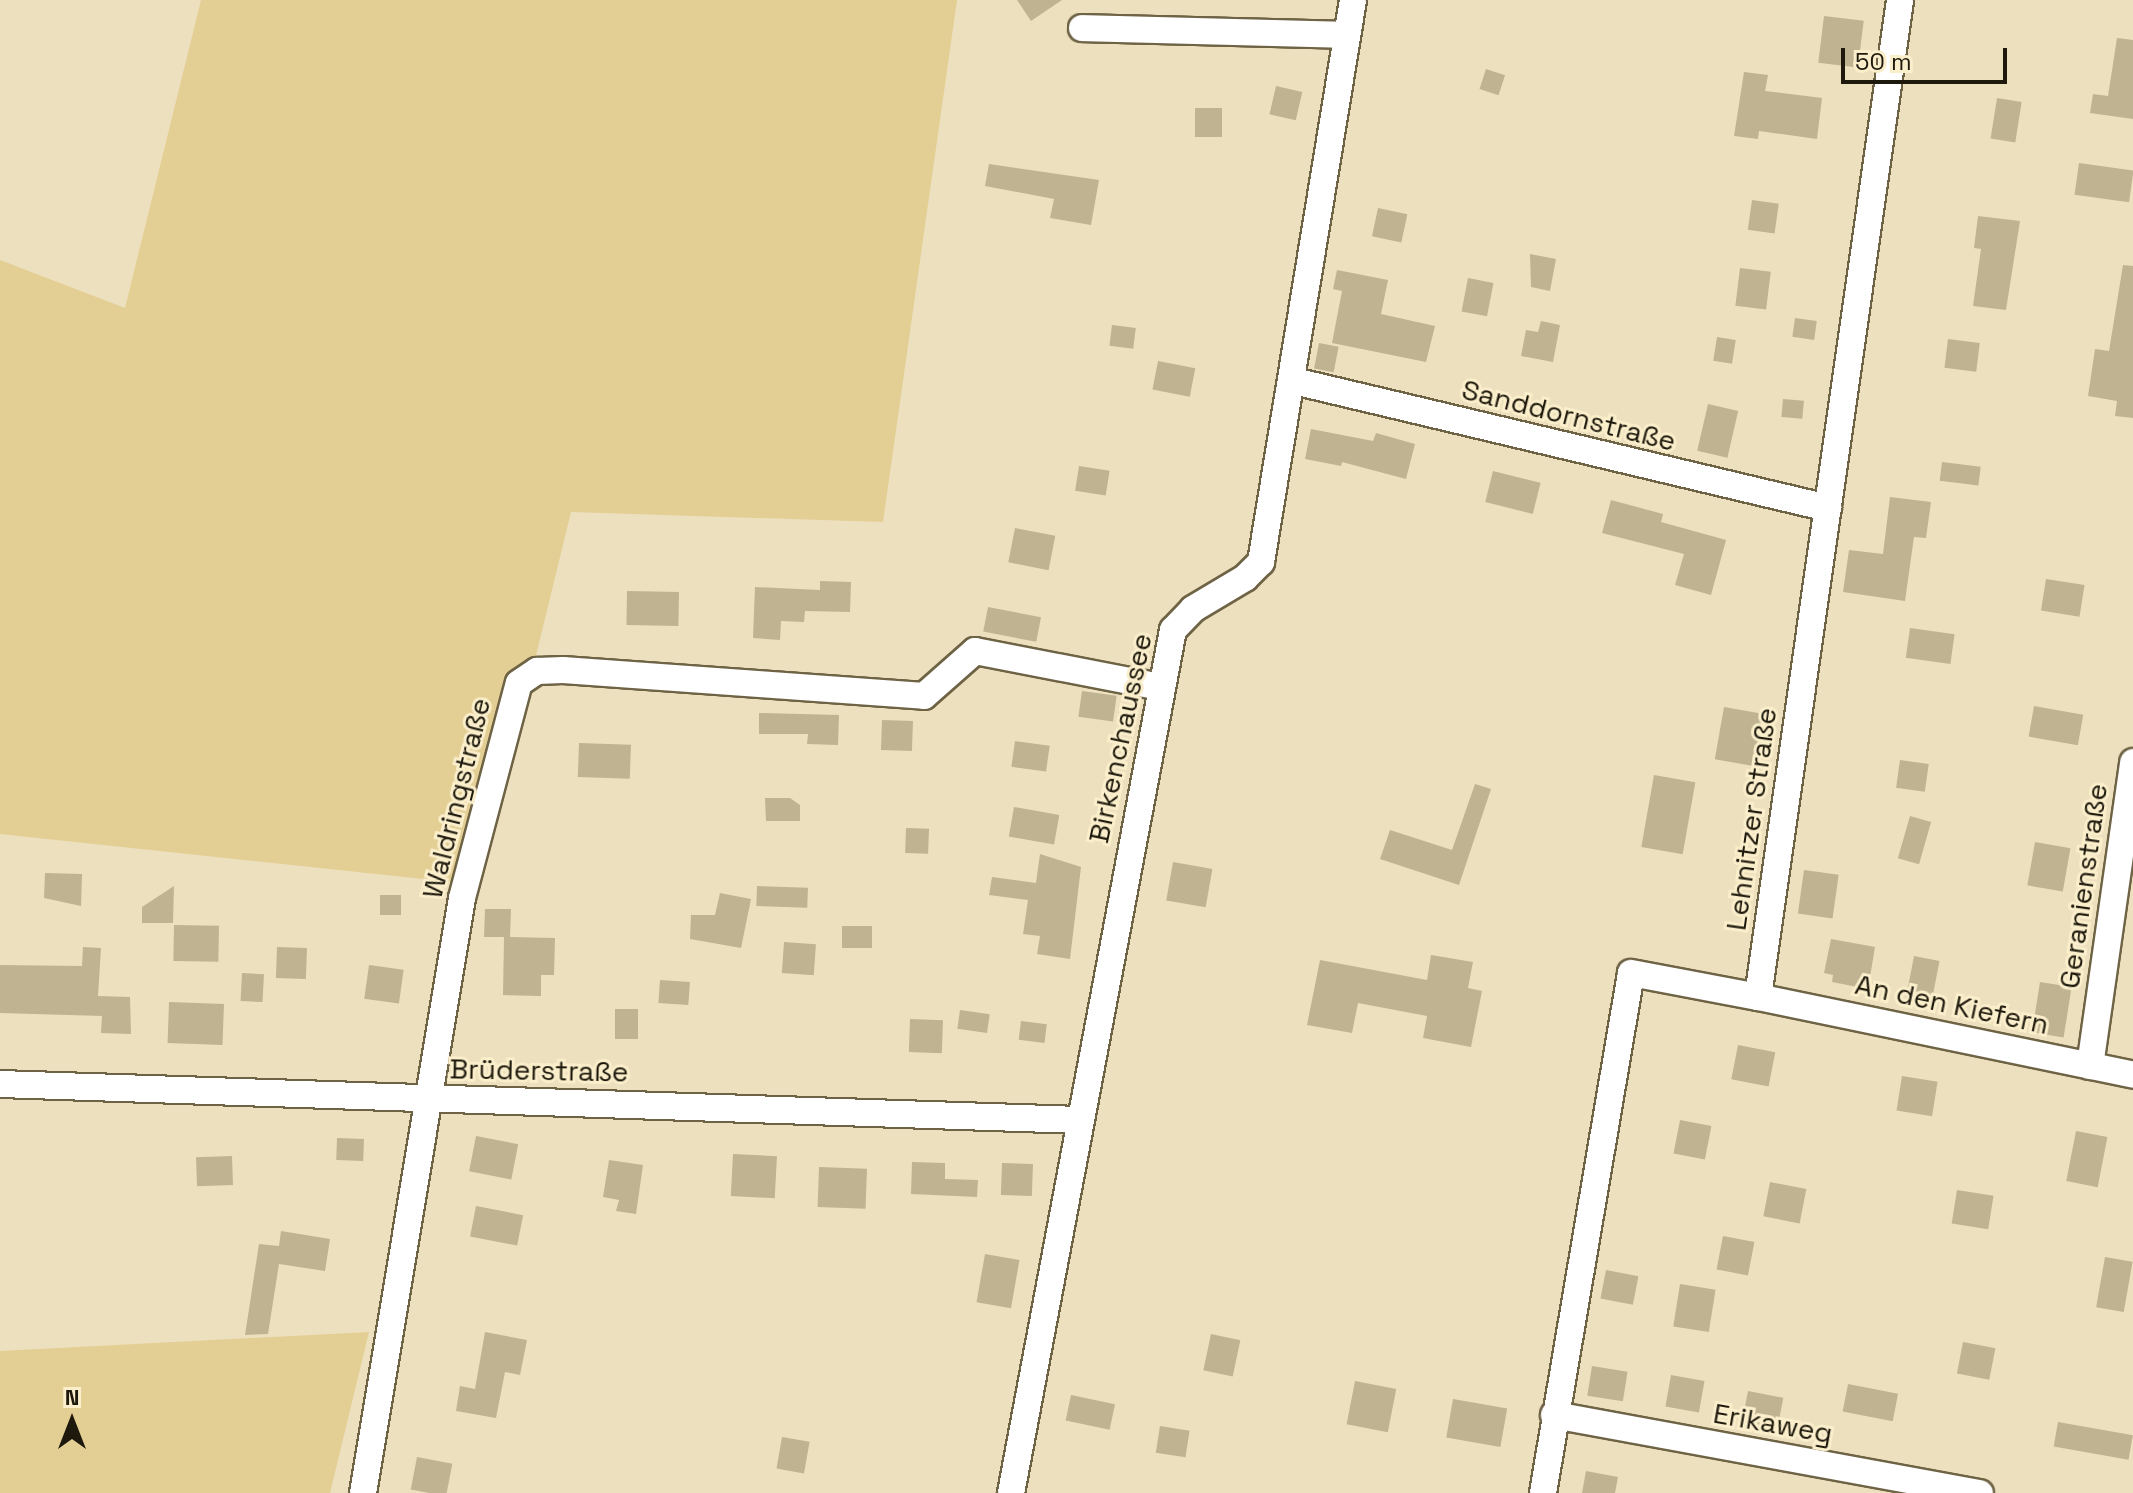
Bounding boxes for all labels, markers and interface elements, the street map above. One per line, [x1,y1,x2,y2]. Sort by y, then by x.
scale bar [1845,32,2011,82]
text: 50 m [1855,46,1912,77]
street label: Sanddornstraße [1459,372,1679,458]
street label: Birkenchaussee [1081,630,1159,846]
street label: Waldringstraße [415,694,497,902]
street label: Lehnitzer Straße [1719,705,1783,933]
street label: Geranienstraße [2052,781,2114,991]
street label: An den Kiefern [1852,967,2052,1041]
street label: Brüderstraße [449,1052,629,1088]
north arrow [32,1381,112,1461]
text: N [65,1383,79,1411]
street label: Erikaweg [1711,1396,1835,1450]

